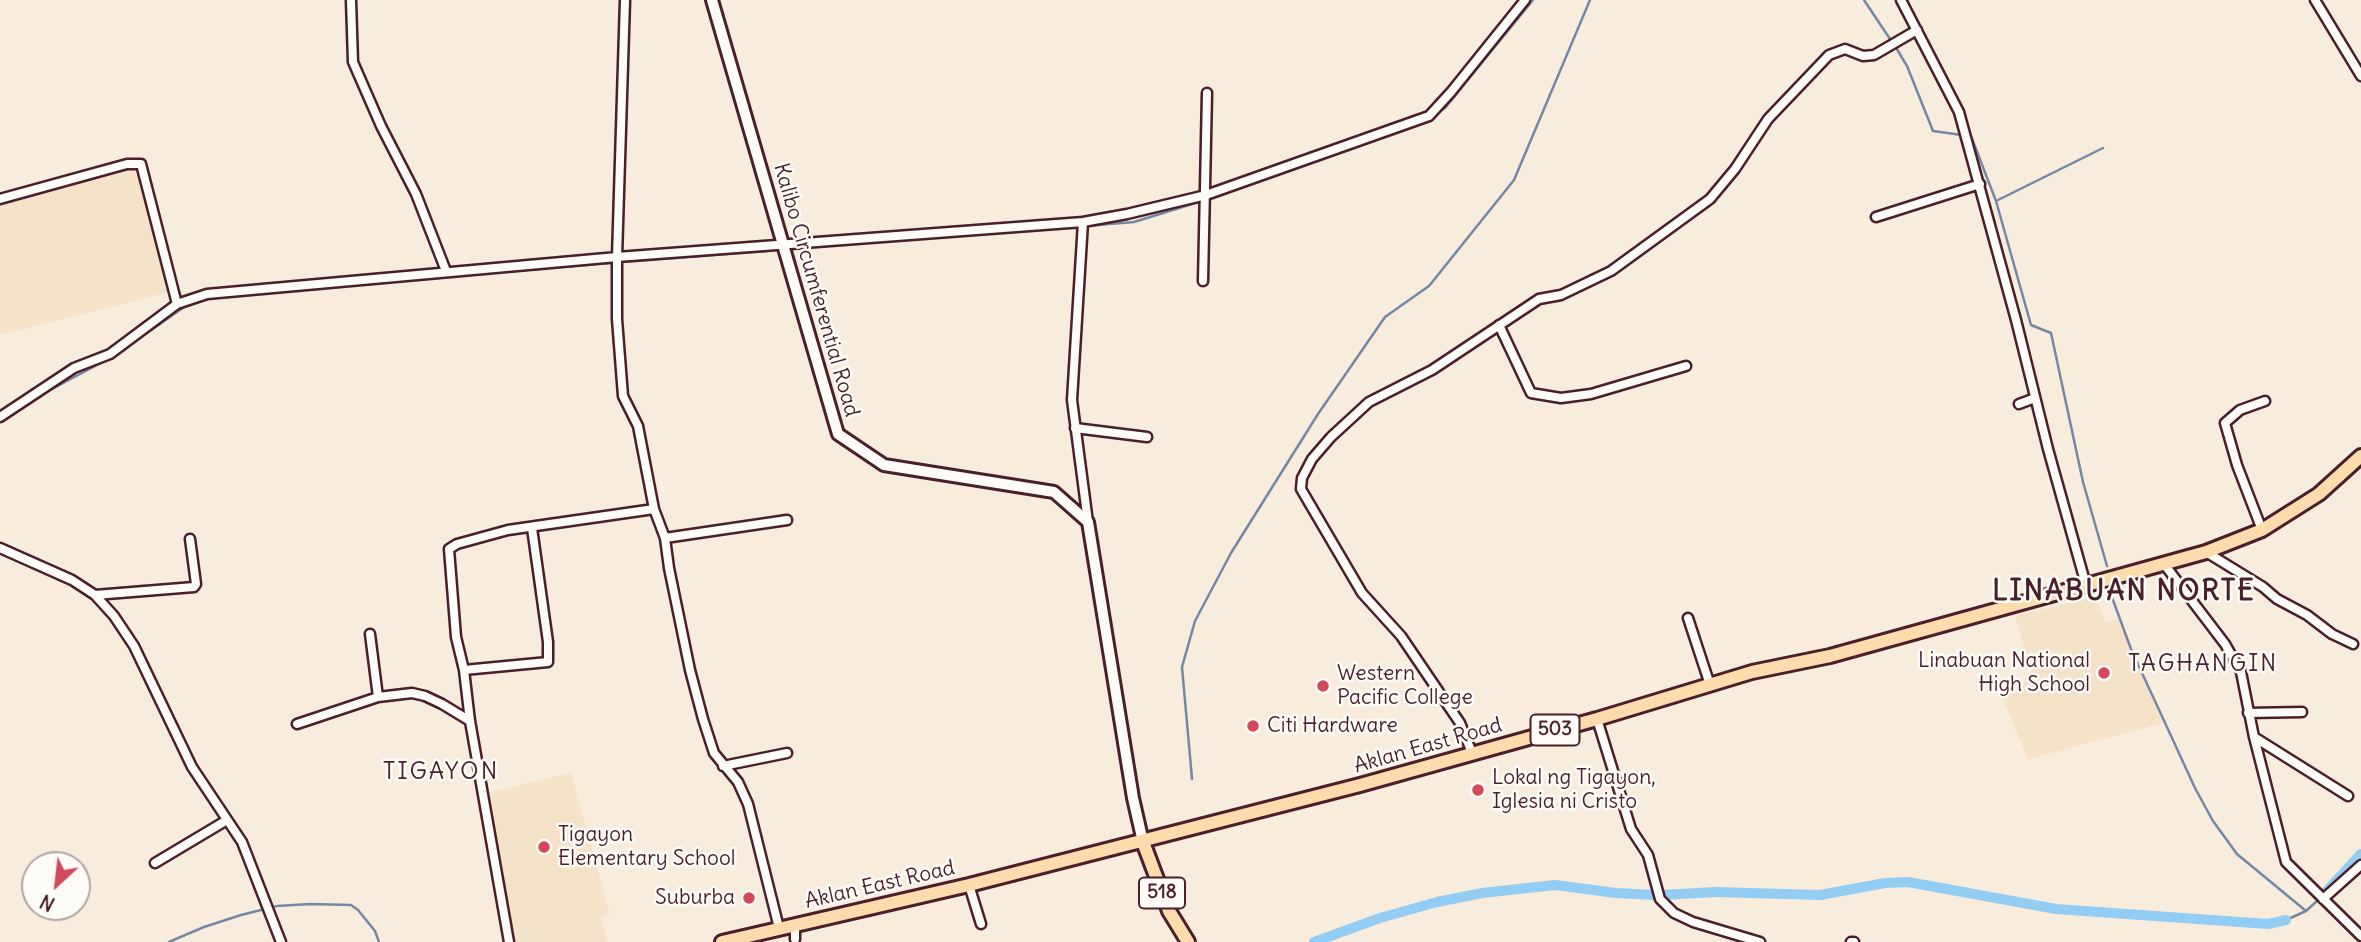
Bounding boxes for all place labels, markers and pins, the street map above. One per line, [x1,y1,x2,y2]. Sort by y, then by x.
place label: Linabuan National High School [1918,648,2090,698]
place label: Western Pacific College [1337,661,1473,711]
marker: Linabuan National High School [2096,665,2112,681]
marker: Western Pacific College [1315,678,1331,694]
place label: Citi Hardware [1267,713,1398,739]
marker: Citi Hardware [1245,718,1261,734]
place label: Lokal ng Tigayon, Iglesia ni Cristo [1492,765,1656,815]
marker: Lokal ng Tigayon, Iglesia ni Cristo [1470,782,1486,798]
place label: Tigayon Elementary School [558,822,735,872]
marker: Tigayon Elementary School [536,839,552,855]
place label: Suburba [655,885,735,911]
marker: Suburba [741,890,757,906]

